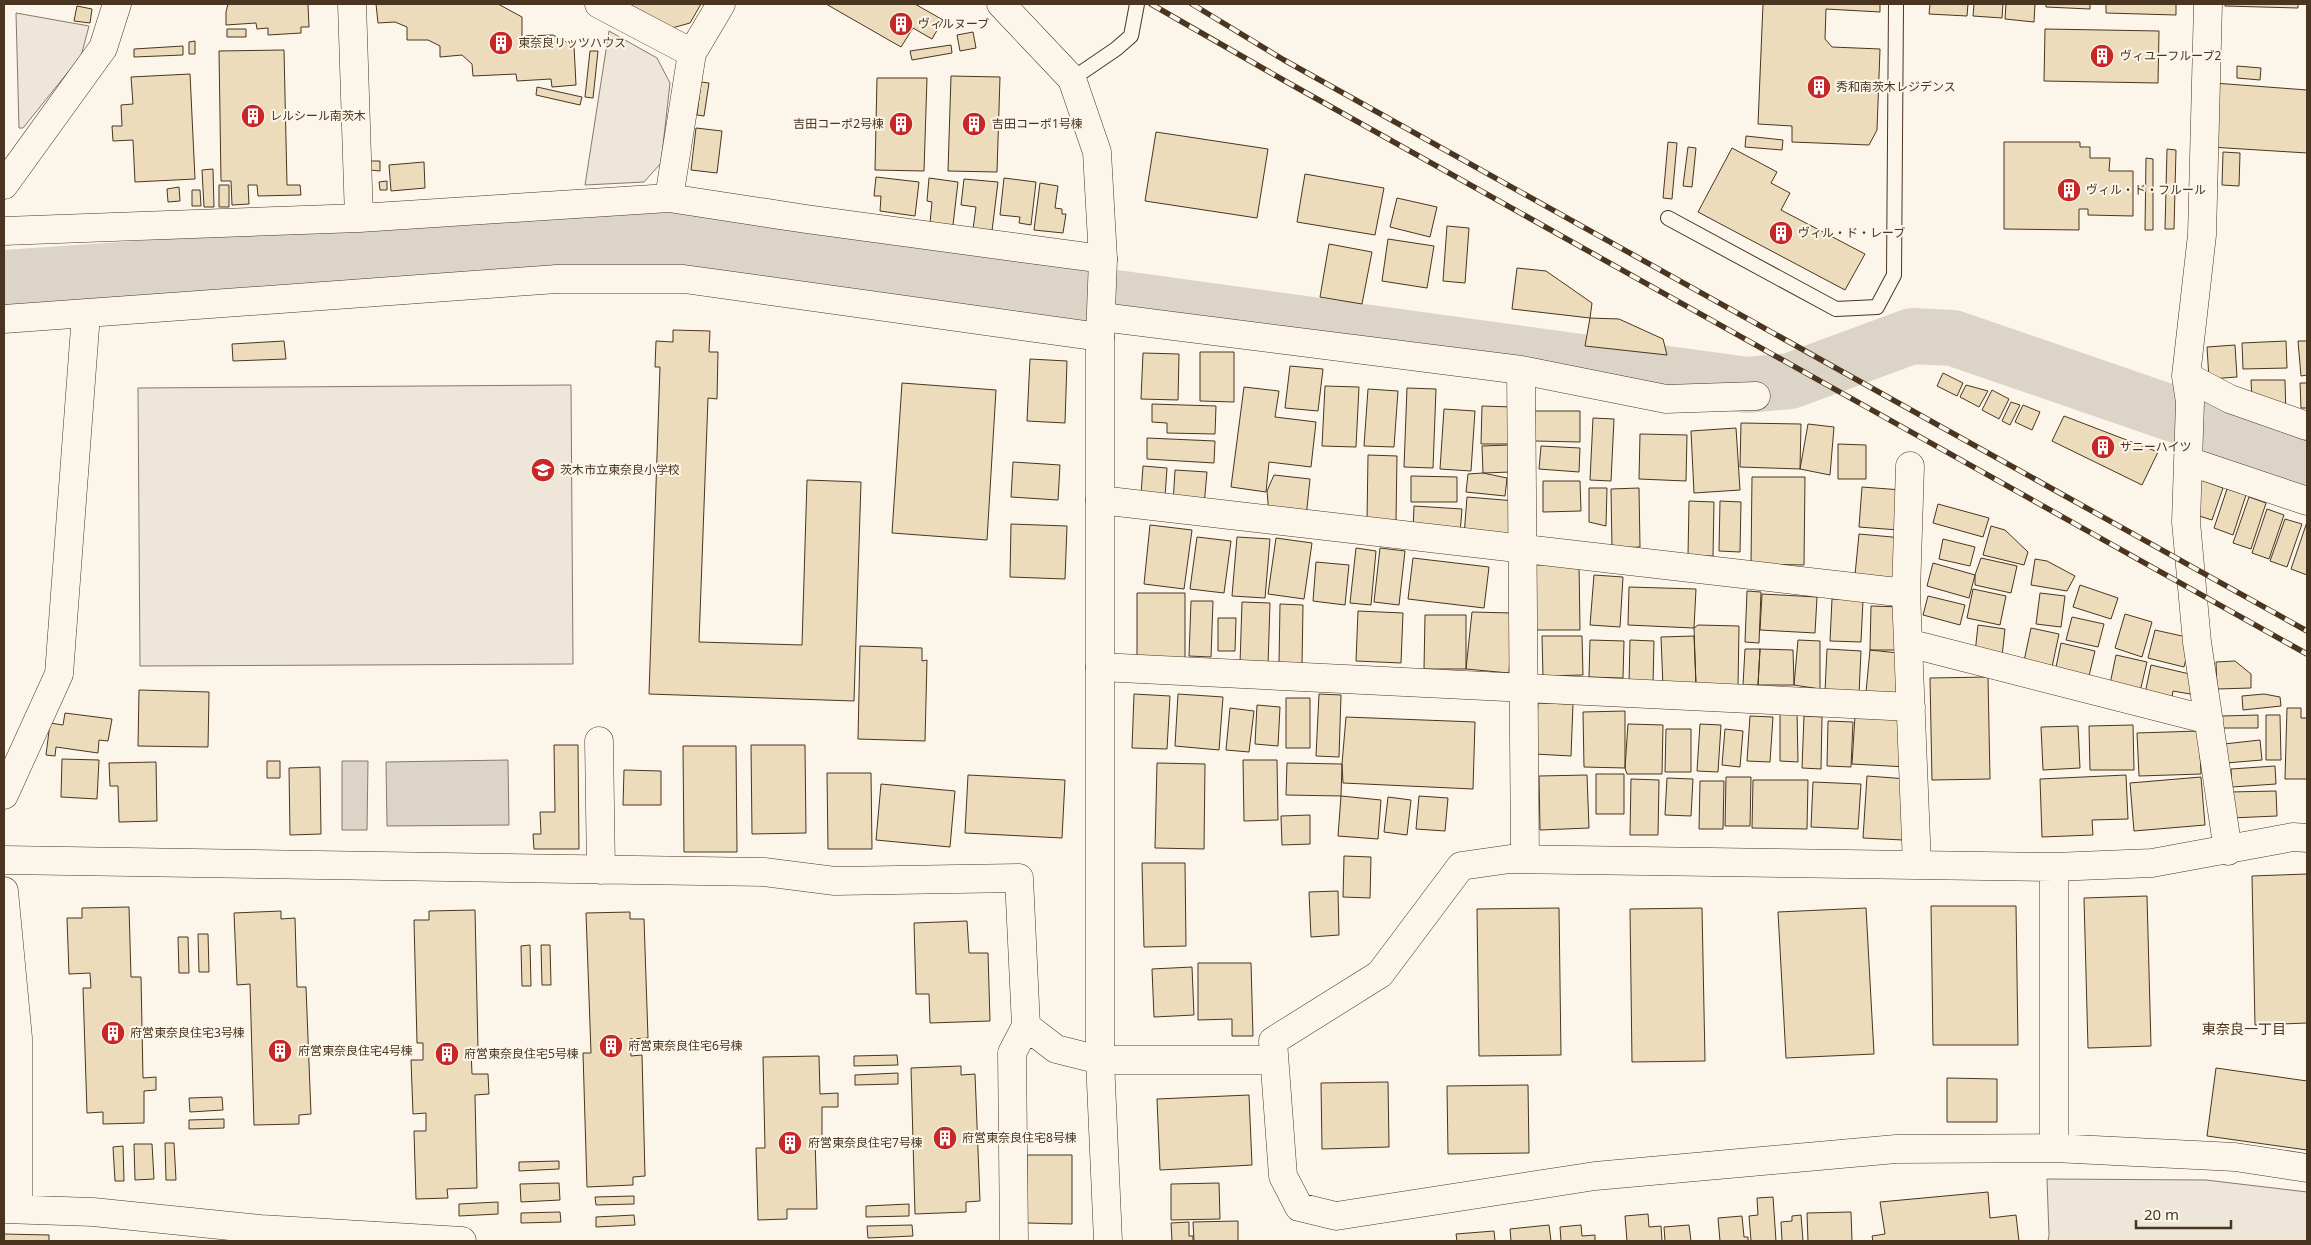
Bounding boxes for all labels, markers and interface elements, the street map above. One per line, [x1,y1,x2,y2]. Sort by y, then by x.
building icon: ヴィルヌーブ [888,11,914,37]
place label: ヴィルヌーブ [918,15,989,32]
building icon: 東奈良リッツハウス [488,30,514,56]
place label: 東奈良リッツハウス [518,34,626,51]
building icon: ヴィユーフルーブ2 [2089,43,2115,69]
place label: ヴィユーフルーブ2 [2120,47,2222,64]
building icon: 秀和南茨木レジデンス [1806,74,1832,100]
place label: 秀和南茨木レジデンス [1836,78,1956,95]
building icon: レルシール南茨木 [240,103,266,129]
place label: レルシール南茨木 [270,107,366,124]
building icon: 吉田コーポ2号棟 [888,111,914,137]
building icon: 吉田コーポ1号棟 [961,111,987,137]
place label: 吉田コーポ2号棟 [793,115,884,132]
place label: 吉田コーポ1号棟 [992,115,1083,132]
building icon: ヴィル・ド・フルール [2056,177,2082,203]
place label: ヴィル・ド・フルール [2086,181,2206,198]
building icon: ヴィル・ド・レーブ [1768,220,1794,246]
place label: ヴィル・ド・レーブ [1798,224,1905,241]
building icon: サニーハイツ [2090,434,2116,460]
place label: サニーハイツ [2120,438,2192,455]
school or university icon: 茨木市立東奈良小学校 [530,457,556,483]
place label: 茨木市立東奈良小学校 [560,461,680,478]
district label: 東奈良一丁目 [2202,1019,2286,1038]
building icon: 府営東奈良住宅3号棟 [100,1020,126,1046]
place label: 府営東奈良住宅3号棟 [130,1024,245,1041]
building icon: 府営東奈良住宅6号棟 [598,1033,624,1059]
place label: 府営東奈良住宅6号棟 [628,1037,743,1054]
building icon: 府営東奈良住宅4号棟 [267,1038,293,1064]
building icon: 府営東奈良住宅5号棟 [434,1041,460,1067]
place label: 府営東奈良住宅4号棟 [298,1042,413,1059]
place label: 府営東奈良住宅5号棟 [464,1045,579,1062]
building icon: 府営東奈良住宅8号棟 [932,1125,958,1151]
place label: 府営東奈良住宅8号棟 [962,1129,1077,1146]
building icon: 府営東奈良住宅7号棟 [777,1130,803,1156]
place label: 府営東奈良住宅7号棟 [808,1134,923,1151]
scale bar [2136,1198,2231,1230]
text: 20 m [2144,1204,2179,1224]

